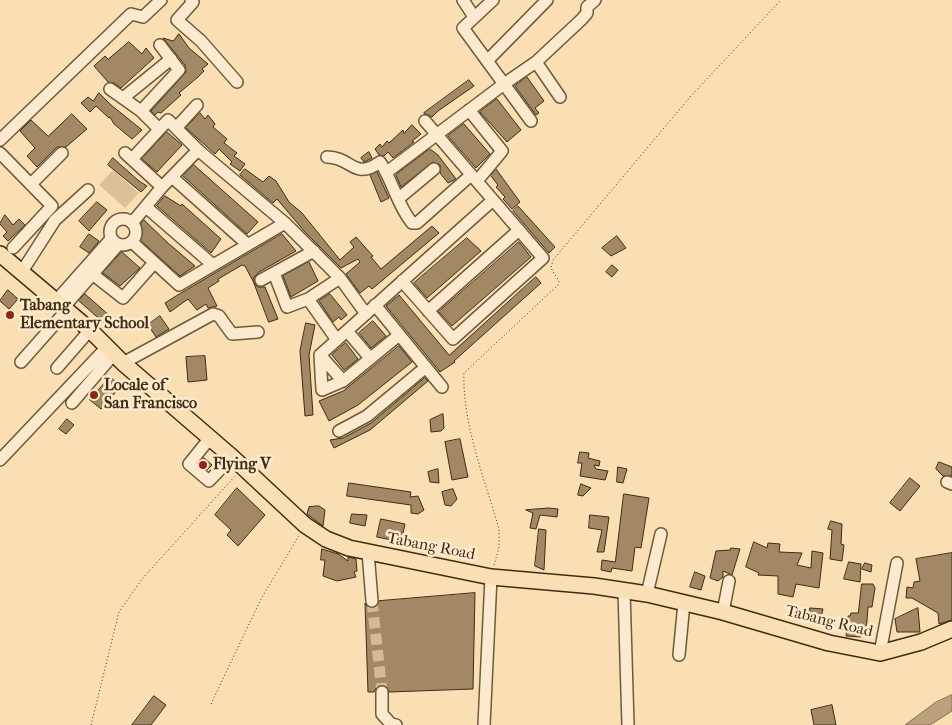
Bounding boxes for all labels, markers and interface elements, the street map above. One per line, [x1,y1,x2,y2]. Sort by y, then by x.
place label: Tabang Elementary School [20,296,149,334]
marker: Tabang Elementary School [4,309,16,321]
place label: Locale of San Francisco [104,376,197,414]
marker: Locale of San Francisco [88,389,100,401]
place label: Flying V [213,455,271,475]
marker: Flying V [197,459,209,471]
street label: Tabang Road [385,529,477,565]
street label: Tabang Road [783,602,875,642]

